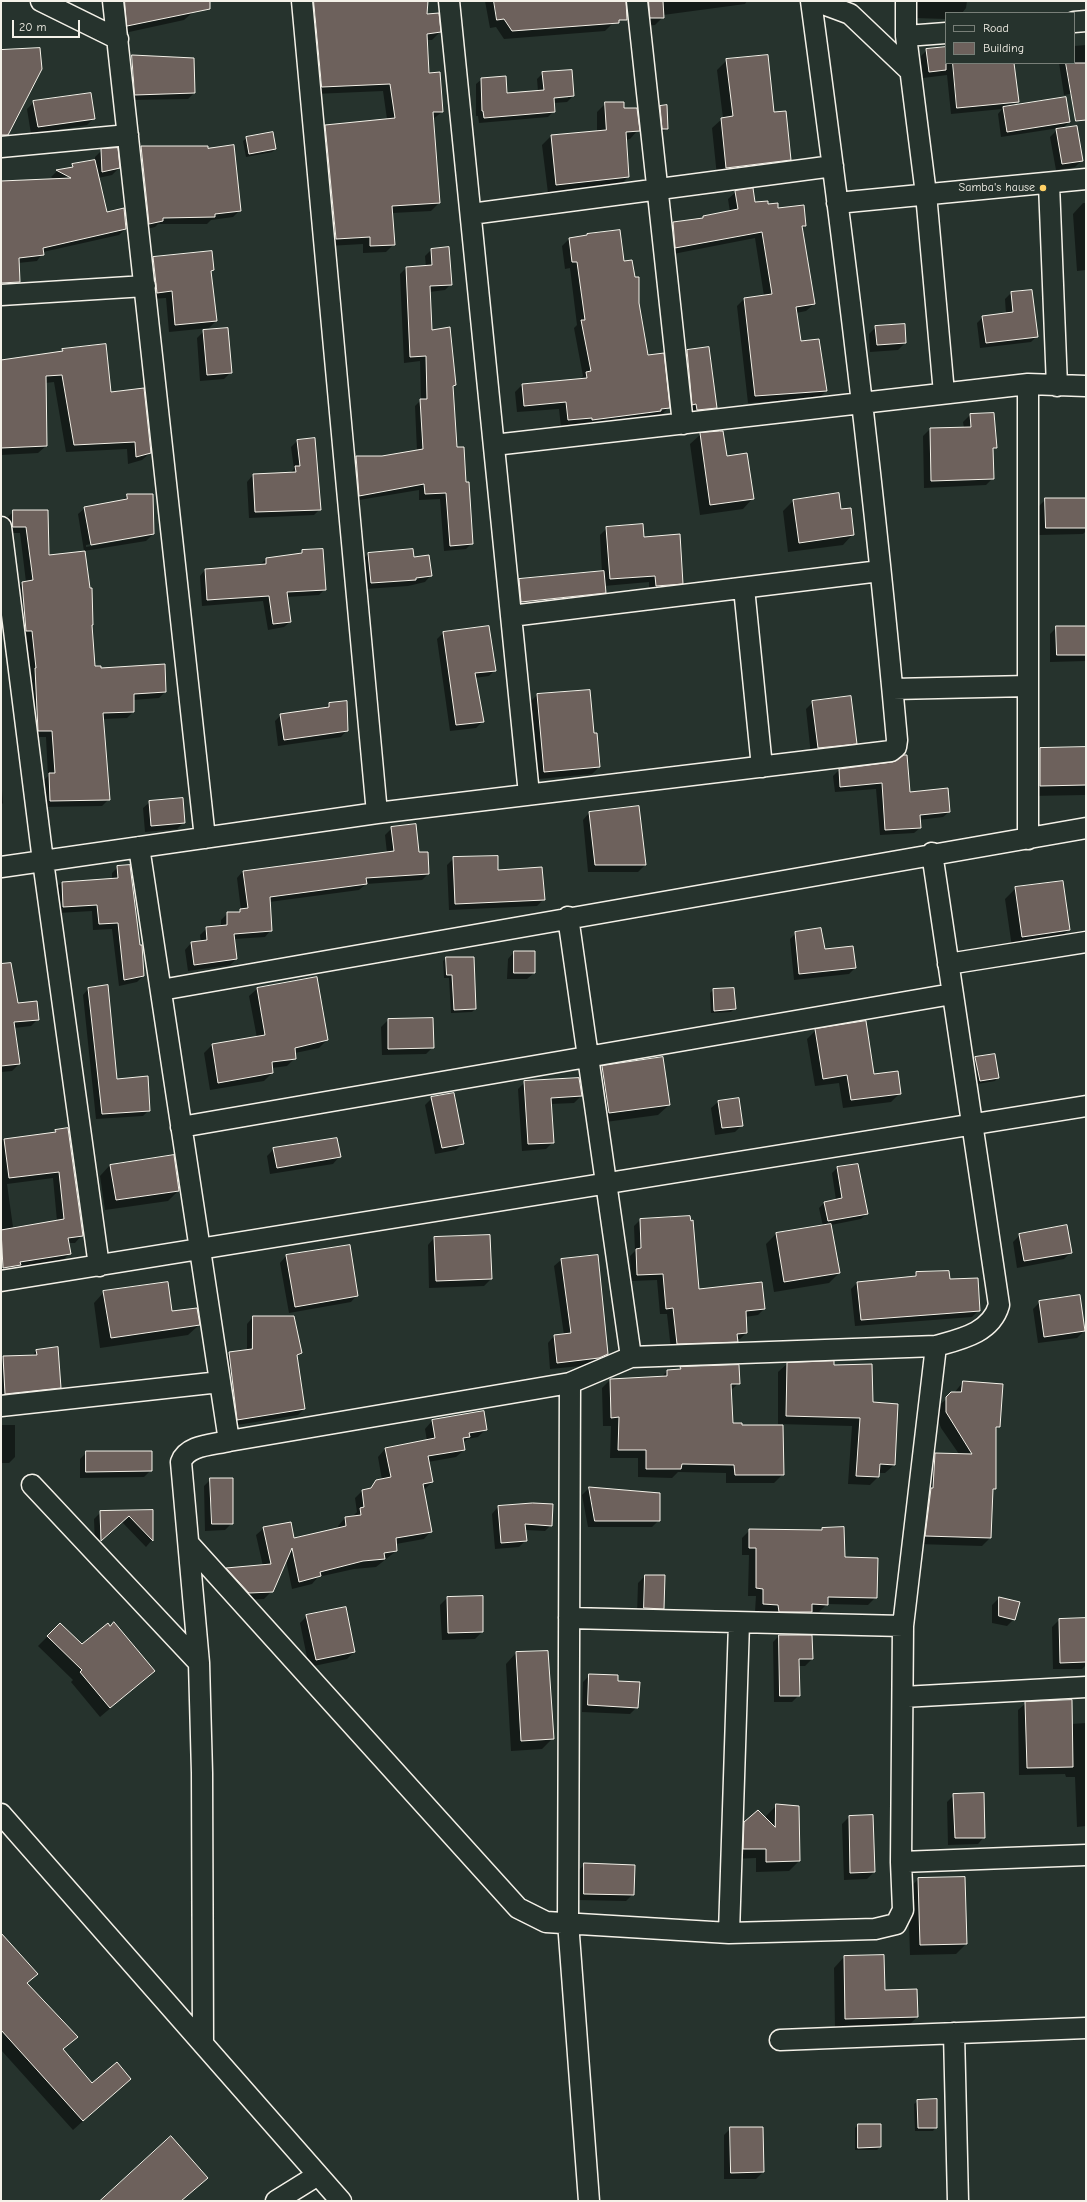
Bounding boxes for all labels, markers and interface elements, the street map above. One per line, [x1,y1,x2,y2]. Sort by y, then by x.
scale bar [14,12,82,38]
legend [945,12,1075,64]
text: 20 m [19,20,47,34]
text: Road [983,21,1009,35]
text: Building [983,41,1024,55]
place label: Samba's hause [959,181,1035,195]
marker: Samba's hause [1038,183,1048,193]

